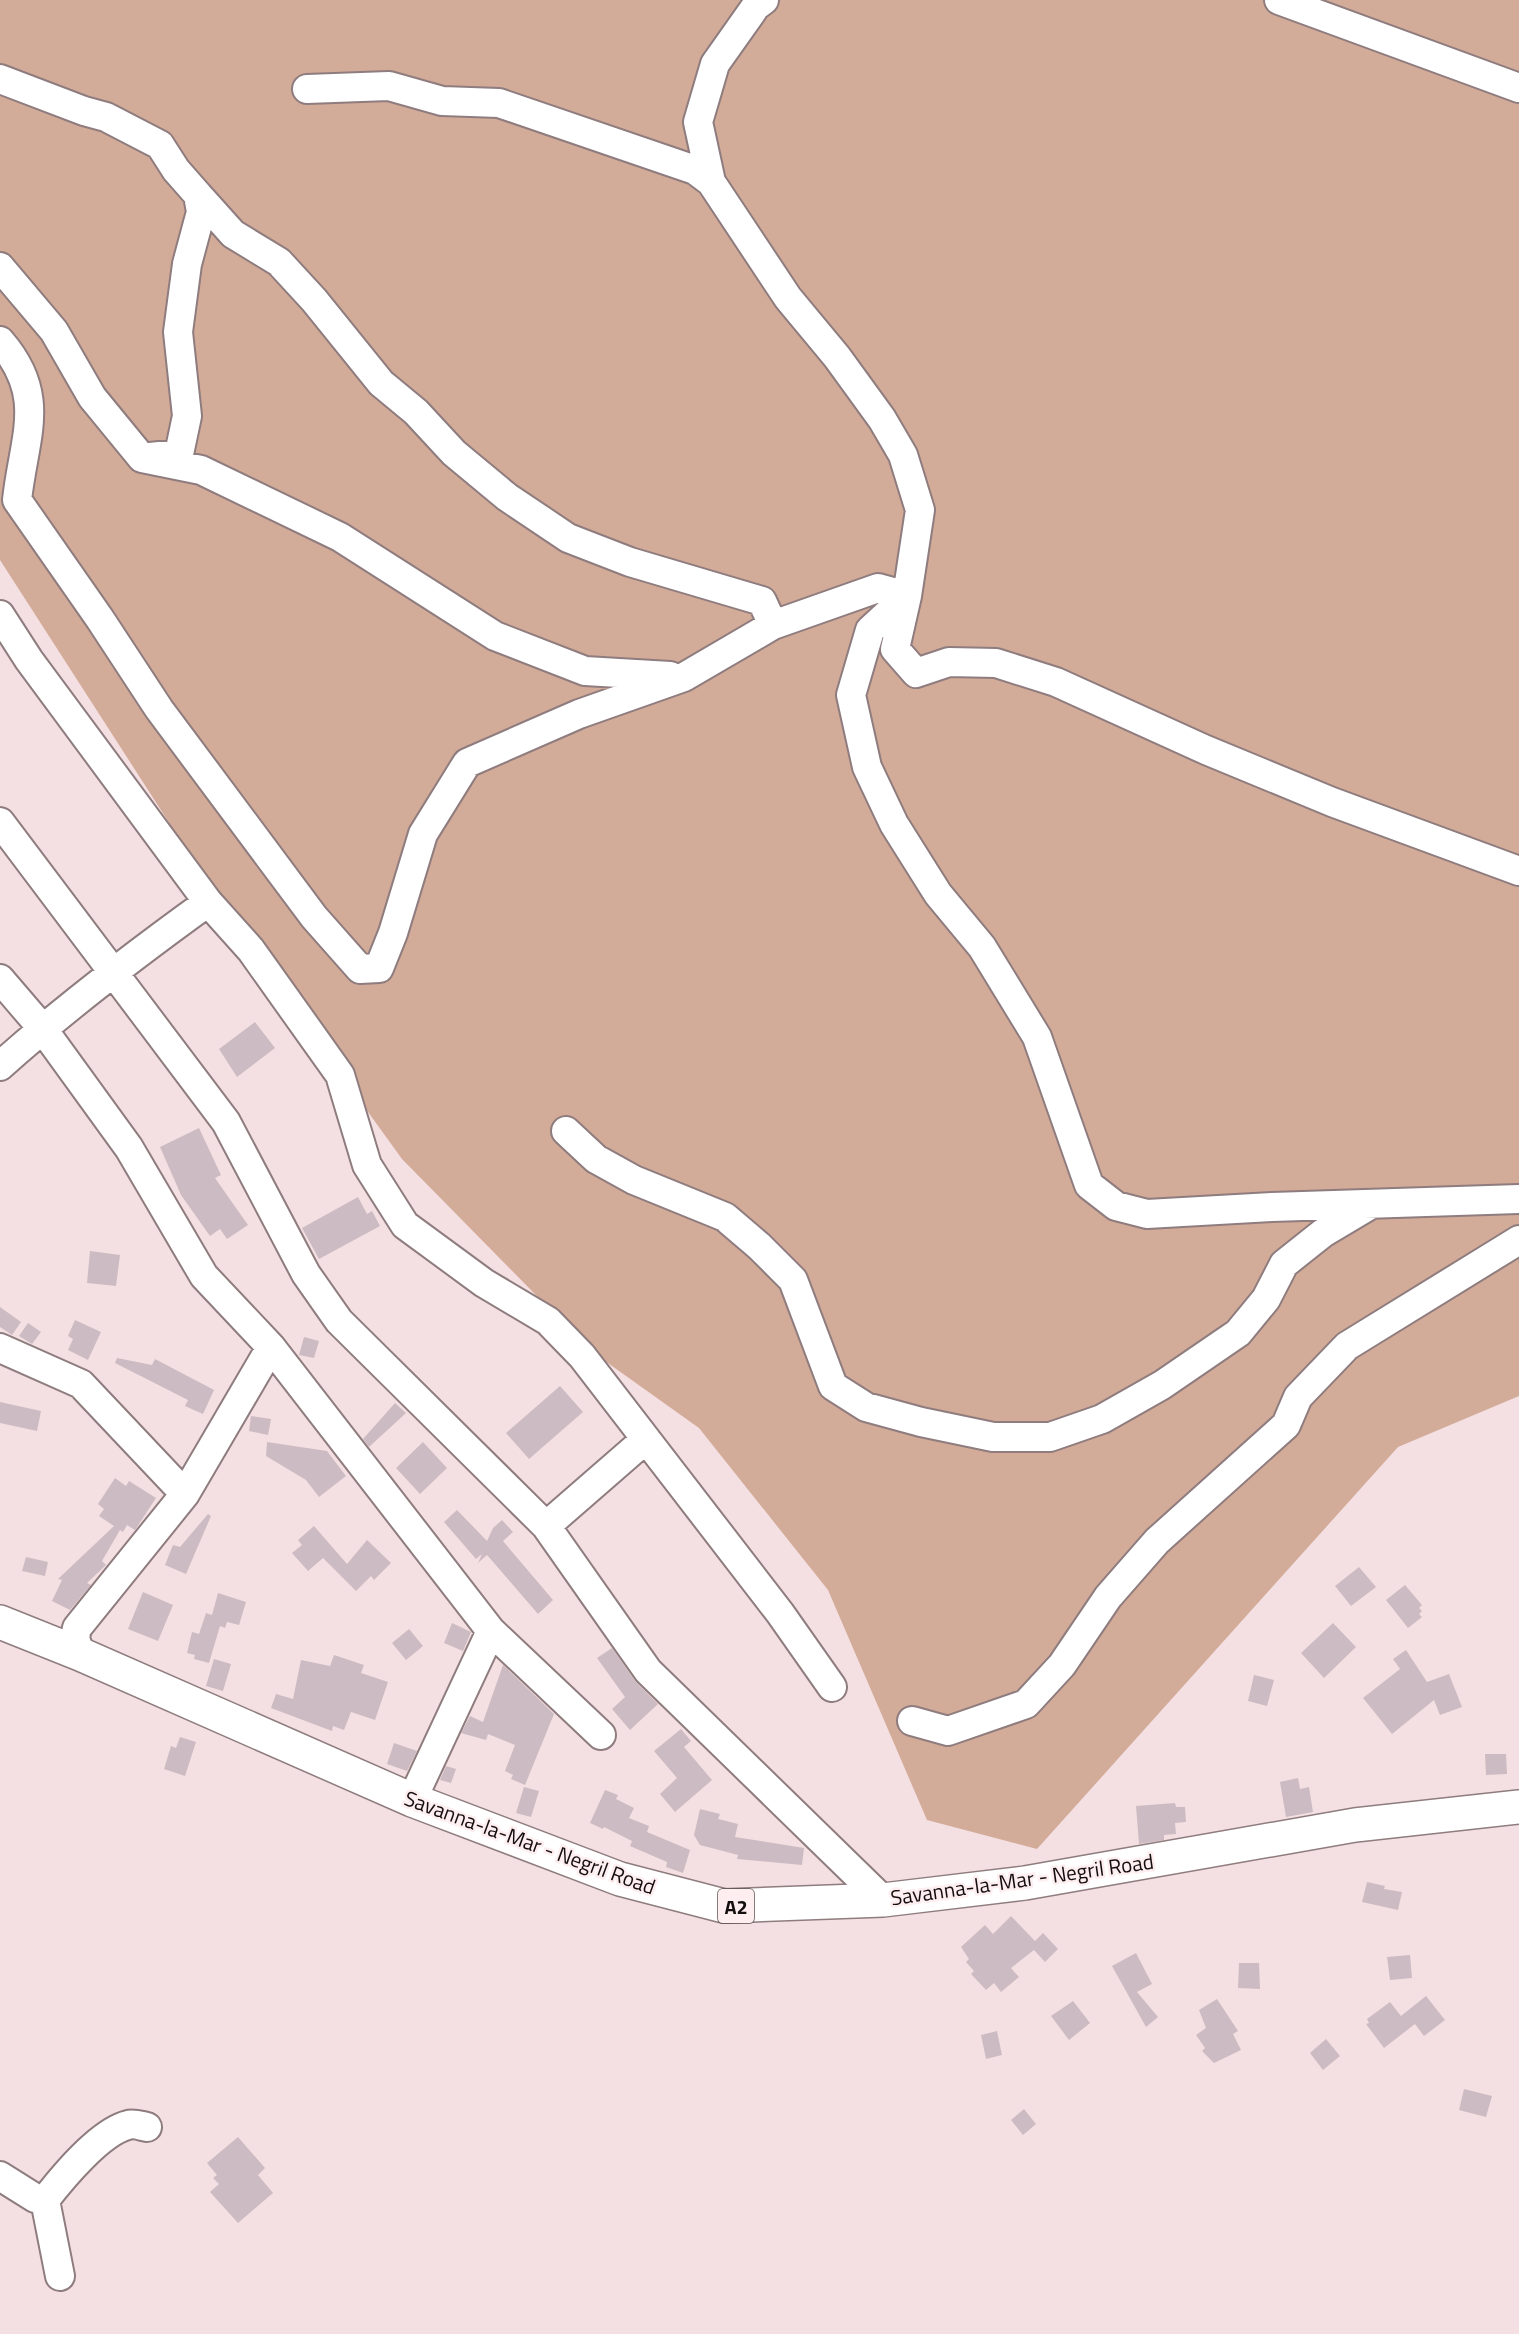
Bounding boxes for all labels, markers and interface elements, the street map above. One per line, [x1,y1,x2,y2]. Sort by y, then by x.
street label: Savanna-la-Mar - Negril Road [400,1782,660,1902]
street label: Savanna-la-Mar - Negril Road [888,1845,1156,1913]
road number: A2 [718,1889,754,1923]

